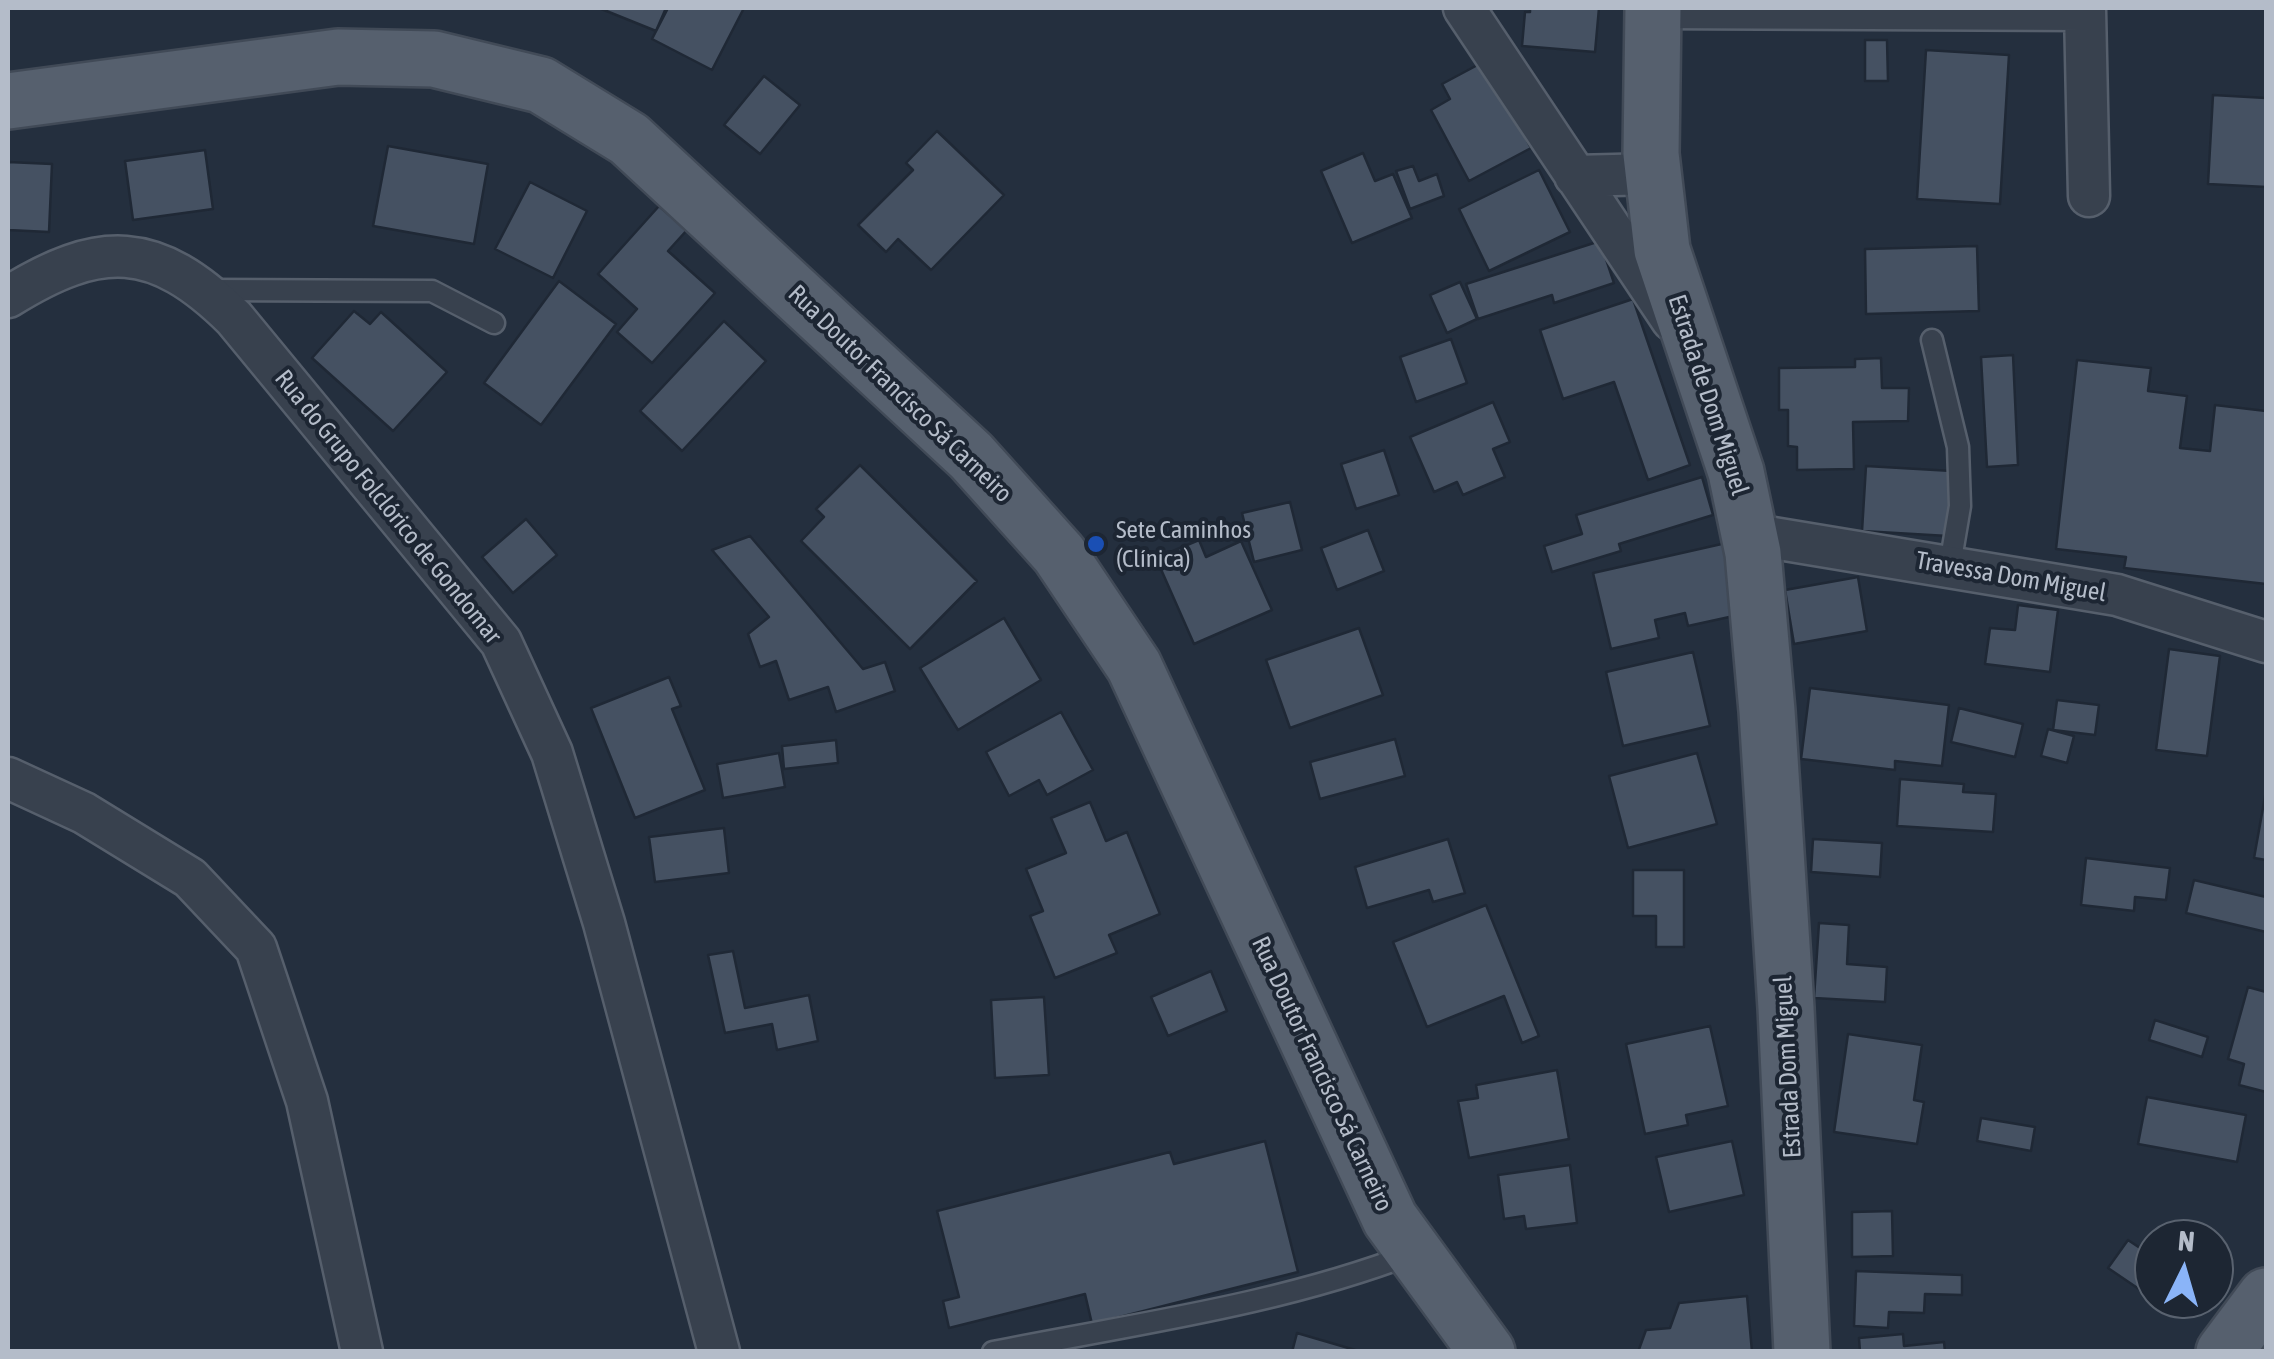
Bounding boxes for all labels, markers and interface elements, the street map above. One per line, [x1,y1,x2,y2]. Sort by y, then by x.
street label: Rua Doutor Francisco Sá Carneiro [782,279,1018,509]
street label: Estrada de Dom Miguel [1661,291,1755,499]
street label: Rua do Grupo Folclórico de Gondomar [268,364,508,650]
place label: Sete Caminhos (Clínica) [1116,515,1251,574]
marker: Sete Caminhos (Clínica) [1085,533,1107,555]
street label: Travessa Dom Miguel [1914,546,2108,608]
street label: Rua Doutor Francisco Sá Carneiro [1245,932,1399,1216]
street label: Estrada Dom Miguel [1768,975,1808,1159]
north arrow [2134,1219,2234,1319]
text: N [2177,1224,2196,1258]

